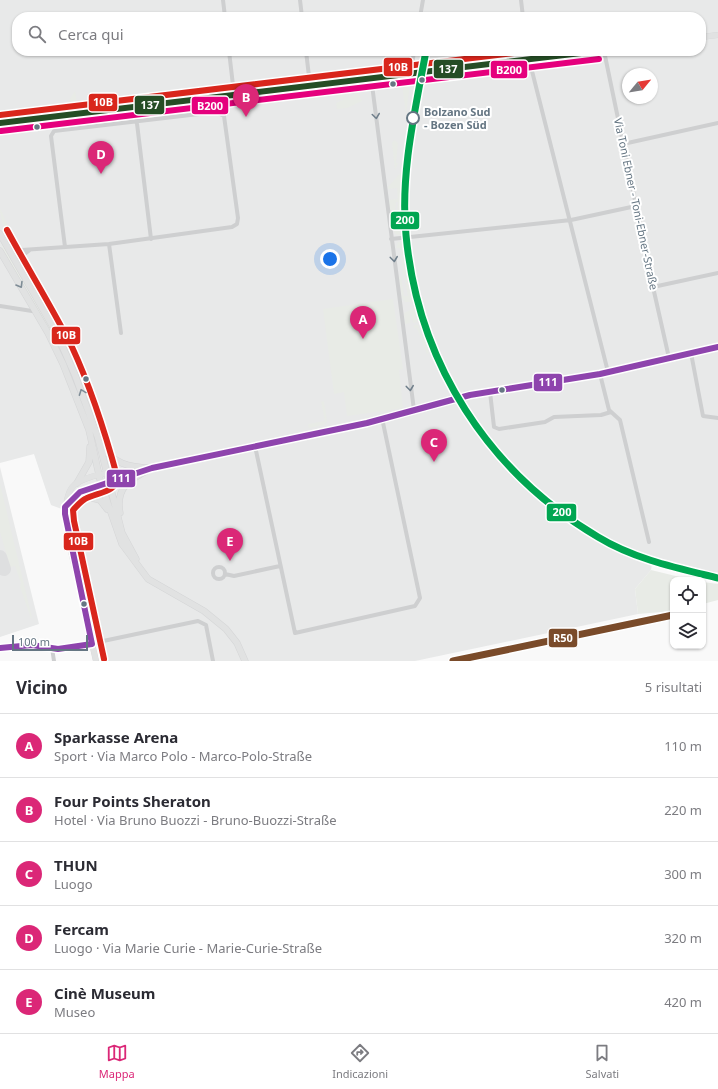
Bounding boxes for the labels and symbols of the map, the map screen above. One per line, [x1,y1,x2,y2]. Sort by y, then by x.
line badge: 10B [383,57,413,77]
text: 10B [388,59,408,74]
line badge: 137 [433,59,464,79]
line badge: B200 [490,60,528,79]
text: 137 [439,61,457,76]
text: B200 [496,62,522,77]
north arrow [622,68,658,104]
unlabelled marker [417,75,427,85]
unlabelled marker [388,79,398,89]
pin: B [233,84,259,117]
line badge: 10B [88,93,118,112]
text: 10B [93,94,113,109]
line badge: 137 [134,95,165,115]
line badge: B200 [191,96,229,115]
text: 137 [141,97,159,112]
text: B200 [197,98,223,113]
place label: Bolzano Sud - Bozen Süd [424,104,491,132]
marker: Bolzano Sud - Bozen Süd [406,111,420,125]
one-way arrow [371,113,380,119]
street label: Via Toni Ebner - Toni-Ebner-Straße [611,117,662,291]
unlabelled marker [32,122,42,132]
pin: D [88,141,114,174]
line badge: 200 [390,211,420,230]
text: 200 [396,212,414,227]
your location [320,249,340,269]
one-way arrow [389,256,398,262]
one-way arrow [15,281,22,288]
pin: A [350,306,376,339]
line badge: 10B [51,326,81,345]
text: 10B [56,327,76,342]
line badge: 111 [533,373,563,392]
unlabelled marker [81,374,91,384]
text: 111 [539,374,557,389]
one-way arrow [405,385,414,391]
unlabelled marker [497,385,507,395]
one-way arrow [79,389,87,396]
pin: C [421,429,447,462]
line badge: 111 [106,469,136,488]
text: 111 [112,470,130,485]
line badge: 200 [546,503,577,522]
text: 200 [553,504,571,519]
pin: E [217,528,243,561]
line badge: 10B [63,532,94,551]
text: 10B [68,533,88,548]
unlabelled marker [79,599,89,609]
line badge: R50 [548,628,578,648]
text: R50 [553,630,573,645]
scale bar [12,633,88,652]

